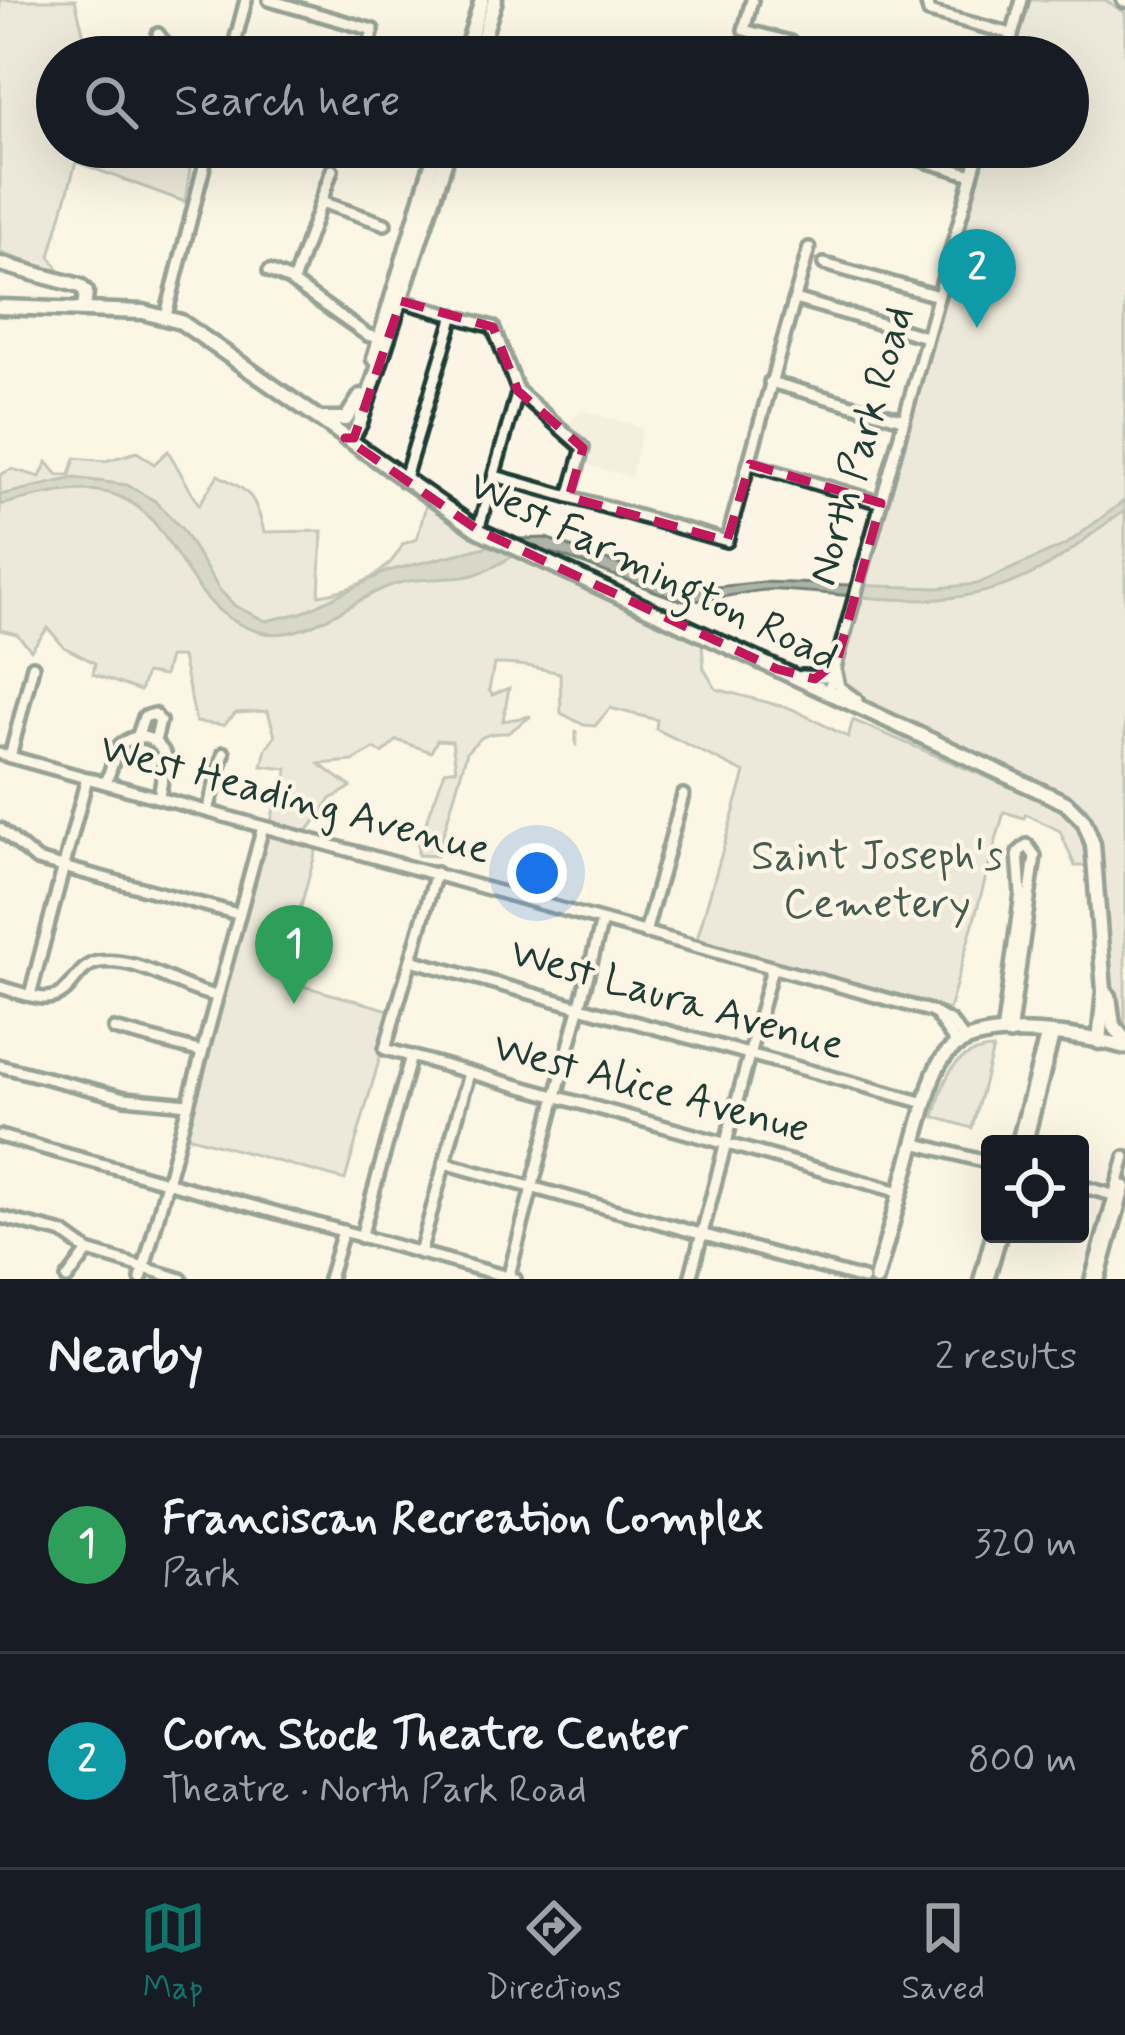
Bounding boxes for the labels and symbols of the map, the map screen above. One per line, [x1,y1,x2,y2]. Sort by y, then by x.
pin: 2 [938,229,1016,328]
street label: North Park Road [796,300,928,592]
street label: West Farmington Road [457,459,847,689]
street label: West Heading Avenue [94,721,496,879]
park label: Saint Joseph's Cemetery [751,830,1003,933]
your location [507,843,567,903]
pin: 1 [255,905,333,1004]
street label: West Laura Avenue [504,926,850,1074]
street label: West Alice Avenue [487,1020,815,1158]

